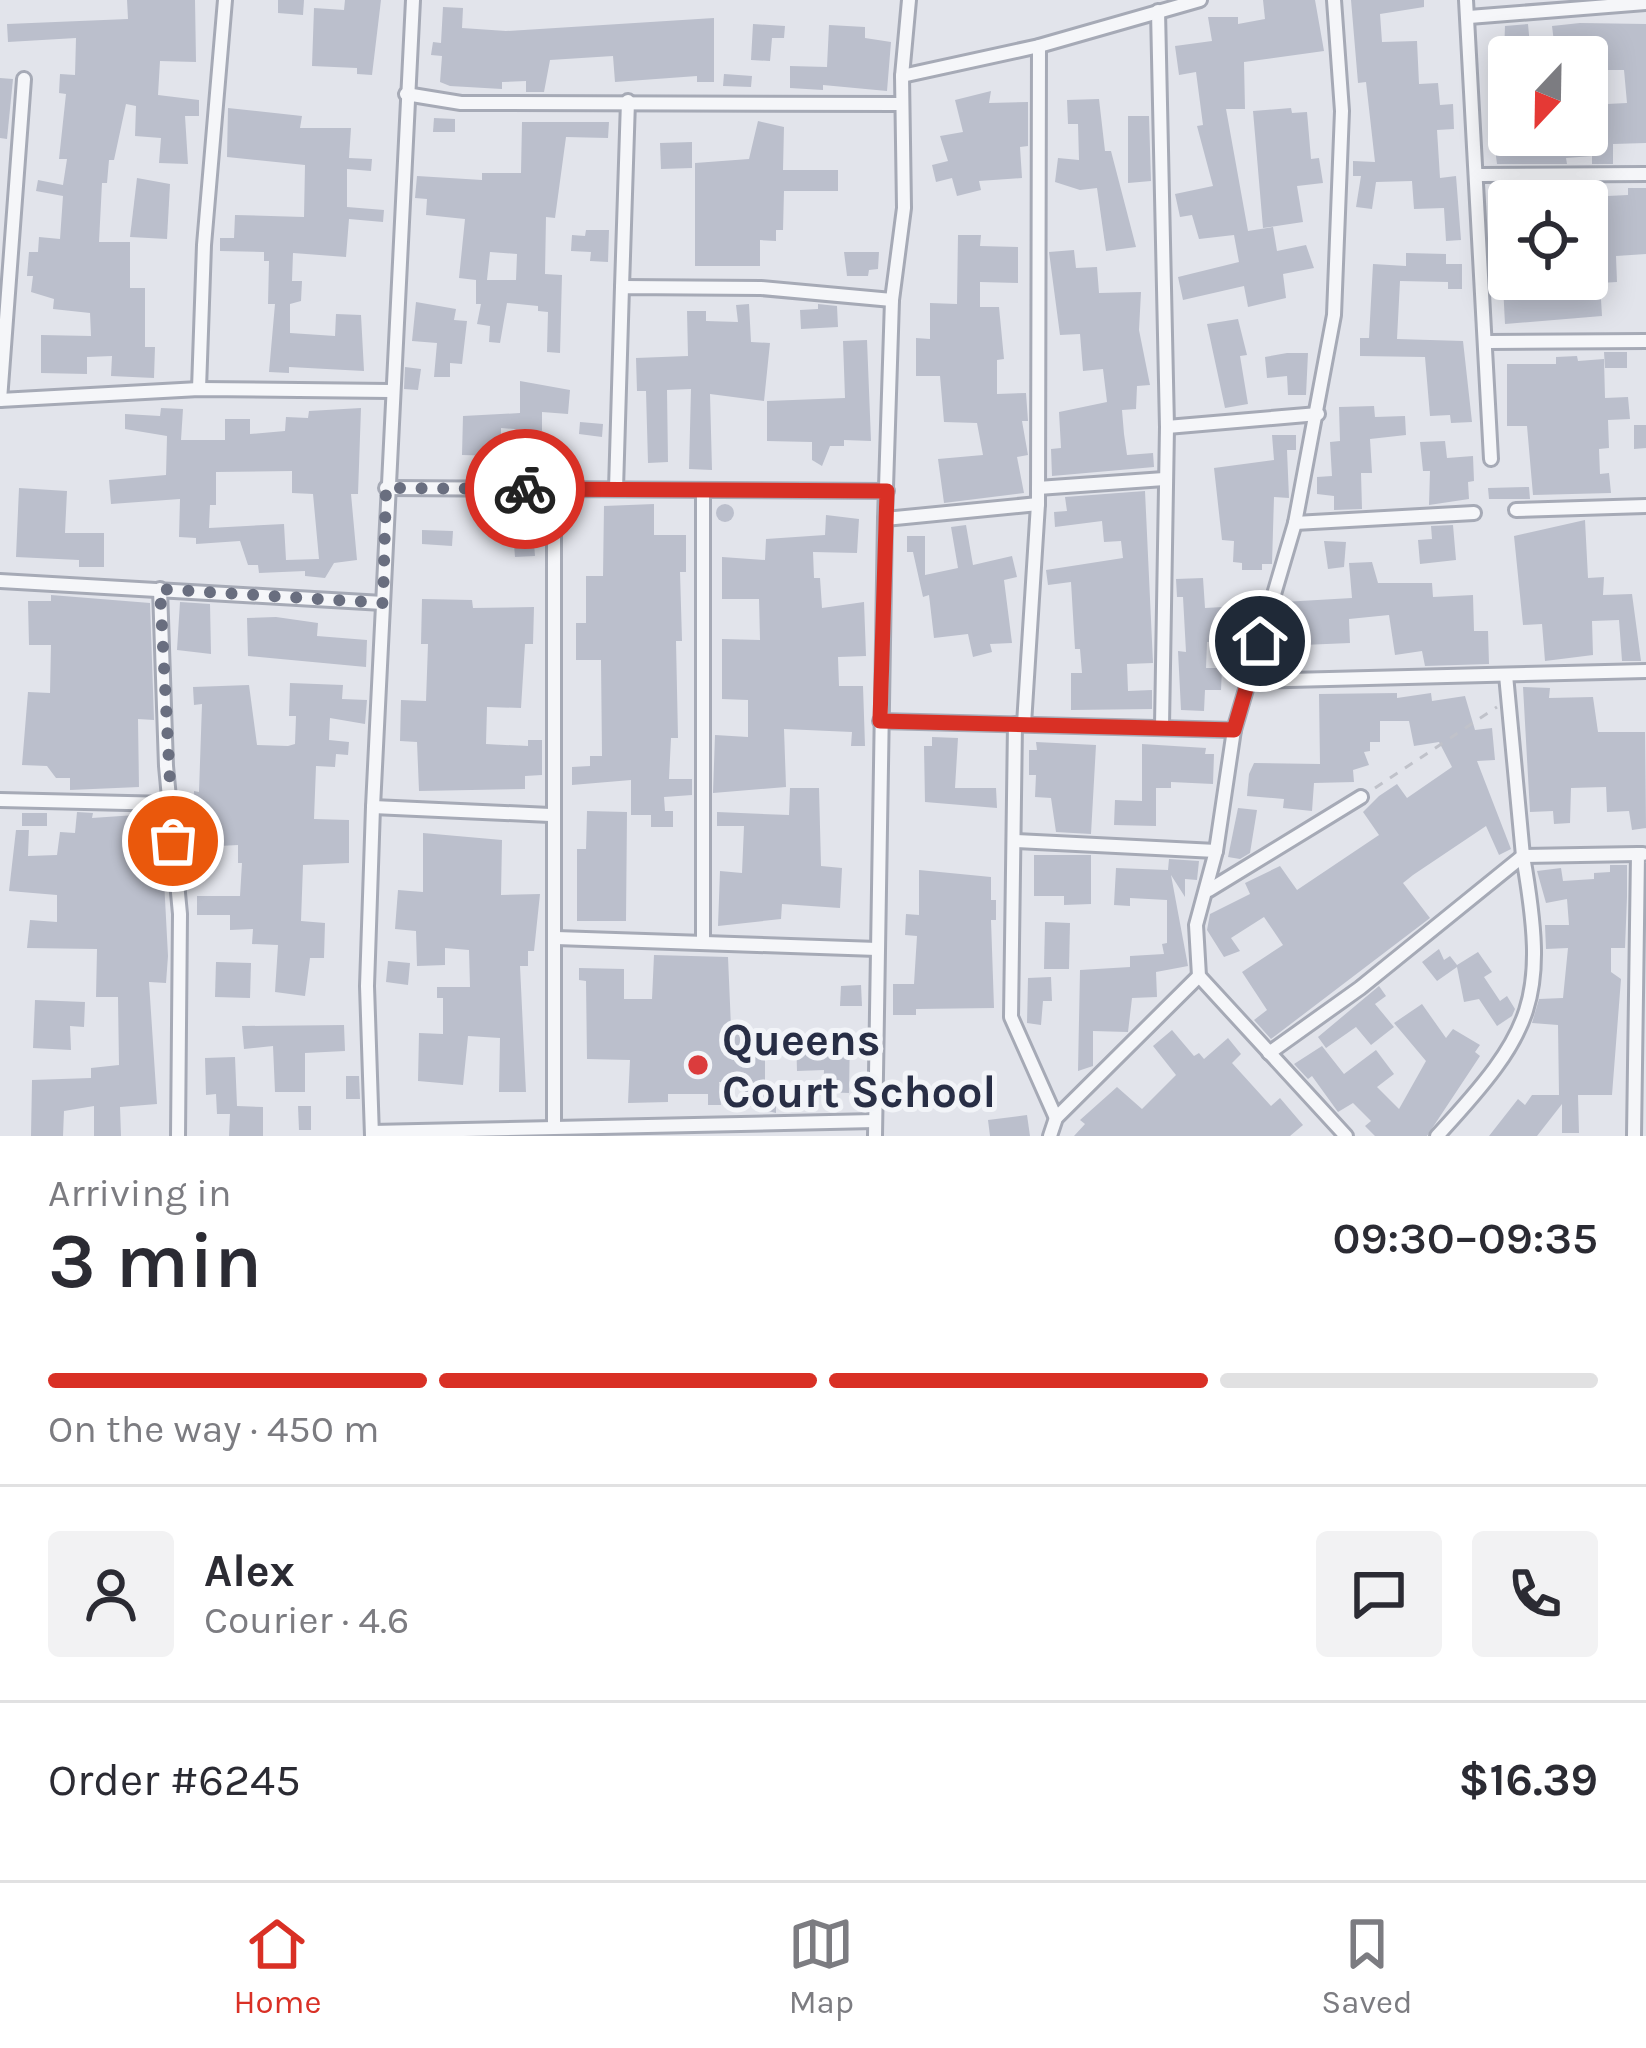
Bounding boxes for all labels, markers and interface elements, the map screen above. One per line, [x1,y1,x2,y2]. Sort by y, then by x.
north arrow [1488,36,1608,156]
map controls [1488,36,1608,300]
button: locate [1488,180,1608,300]
courier [465,429,585,549]
icon: bike [492,456,558,522]
pin [1209,590,1311,692]
icon: home [1227,608,1293,674]
pin [122,790,224,892]
icon: bag [140,808,206,874]
place label: Queens Court School [722,1014,996,1118]
marker: Queens Court School [685,1052,711,1078]
text: Arriving in [48,1170,231,1216]
text: 09:30–09:35 [1332,1212,1598,1264]
text: 3 min [48,1215,262,1307]
text: On the way · 450 m [48,1406,380,1452]
button: person [48,1531,174,1657]
button: chat [1316,1531,1442,1657]
button: phone [1472,1531,1598,1657]
text: Alex [204,1545,295,1597]
text: Courier · 4.6 [204,1597,409,1643]
text: Order #6245 [48,1754,301,1806]
text: $16.39 [1459,1754,1598,1806]
tab: Home [233,1911,321,2021]
tab: Map [788,1911,854,2021]
tab: Saved [1321,1911,1413,2021]

